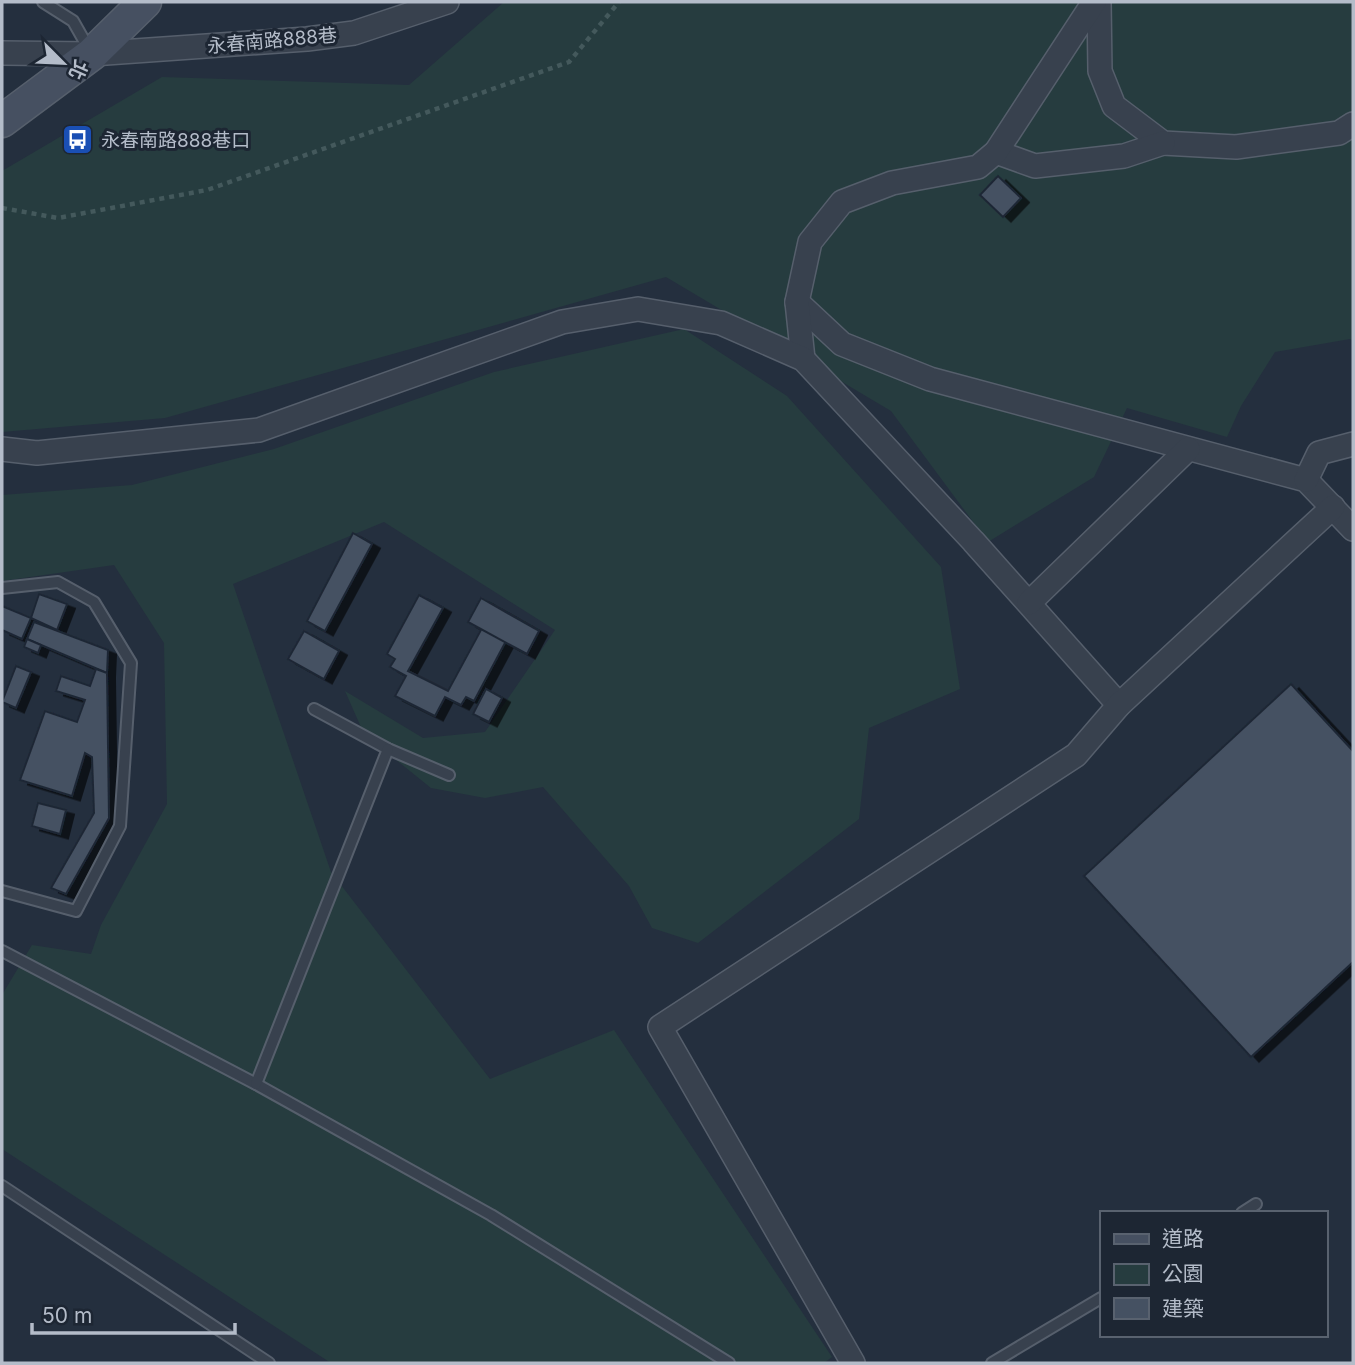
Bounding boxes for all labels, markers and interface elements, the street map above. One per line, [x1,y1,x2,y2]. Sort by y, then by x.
street label: 永春南路888巷 [206,23,338,58]
north arrow [28,28,98,98]
text: 北 [64,56,92,83]
bus stop icon: 永春南路888巷口 [61,123,95,157]
place label: 永春南路888巷口 [101,129,250,152]
legend [1100,1211,1327,1337]
text: 道路 [1162,1226,1204,1251]
text: 公園 [1162,1261,1204,1286]
scale bar [32,1292,234,1336]
text: 建築 [1162,1296,1204,1321]
text: 50 m [42,1303,92,1328]

